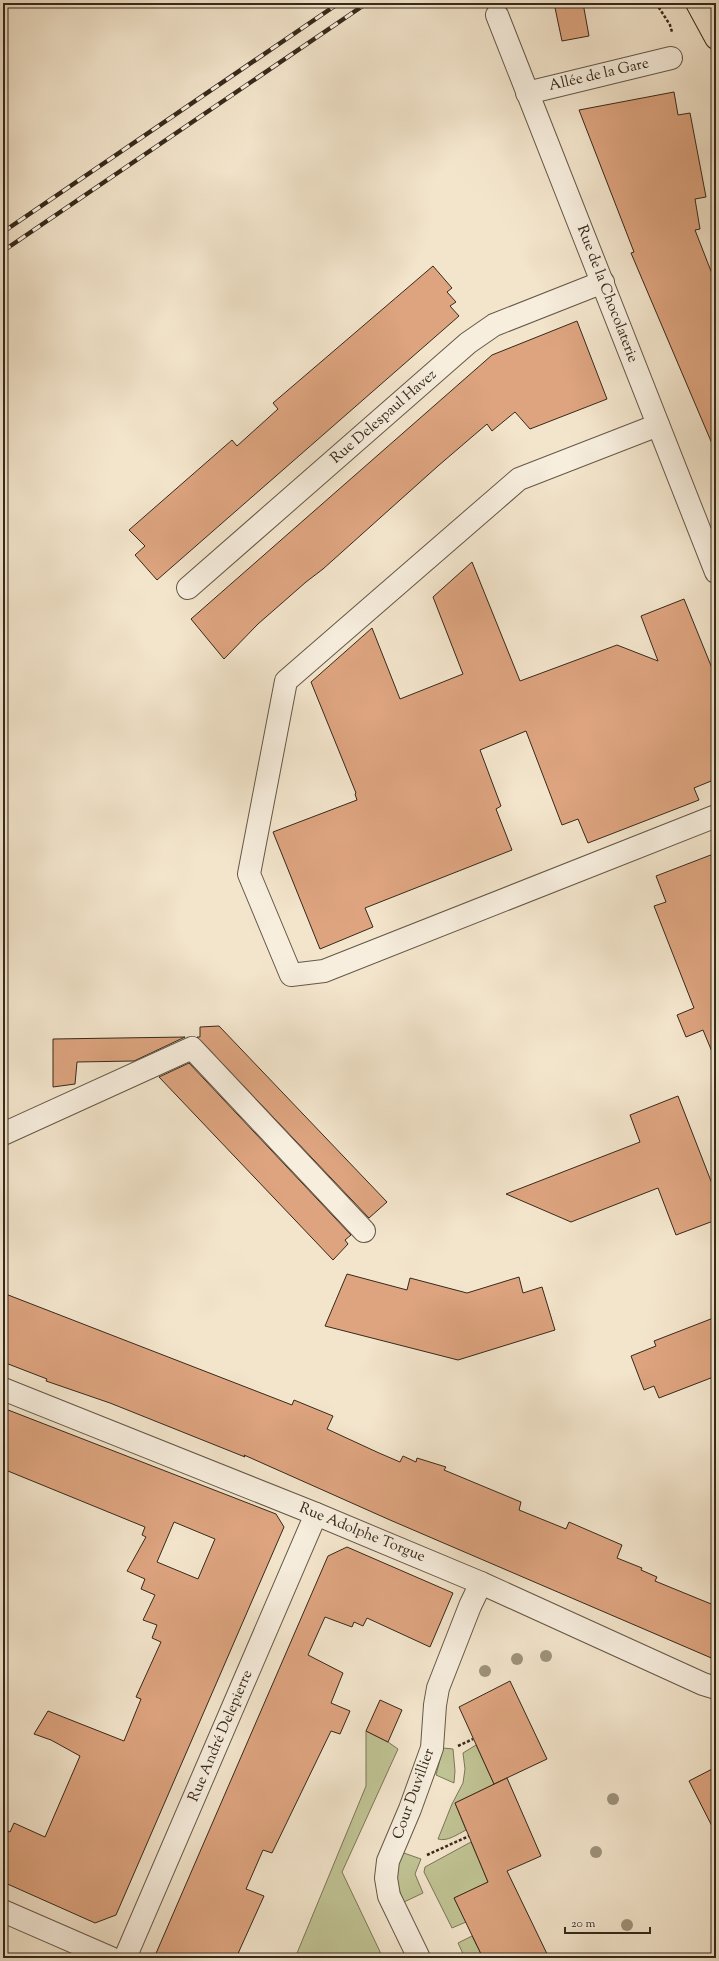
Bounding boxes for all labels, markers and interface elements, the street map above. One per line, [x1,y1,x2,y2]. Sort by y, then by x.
street label: Allée de la Gare [547,53,651,97]
street label: Rue de la Chocolaterie [571,222,643,366]
street label: Rue Delespaul Havez [326,365,442,469]
street label: Rue Adolphe Torgue [296,1498,428,1568]
street label: Rue André Delepierre [184,1667,258,1805]
street label: Cour Duvillier [388,1745,440,1842]
scale bar [565,1909,650,1935]
text: 20 m [571,1915,596,1933]

